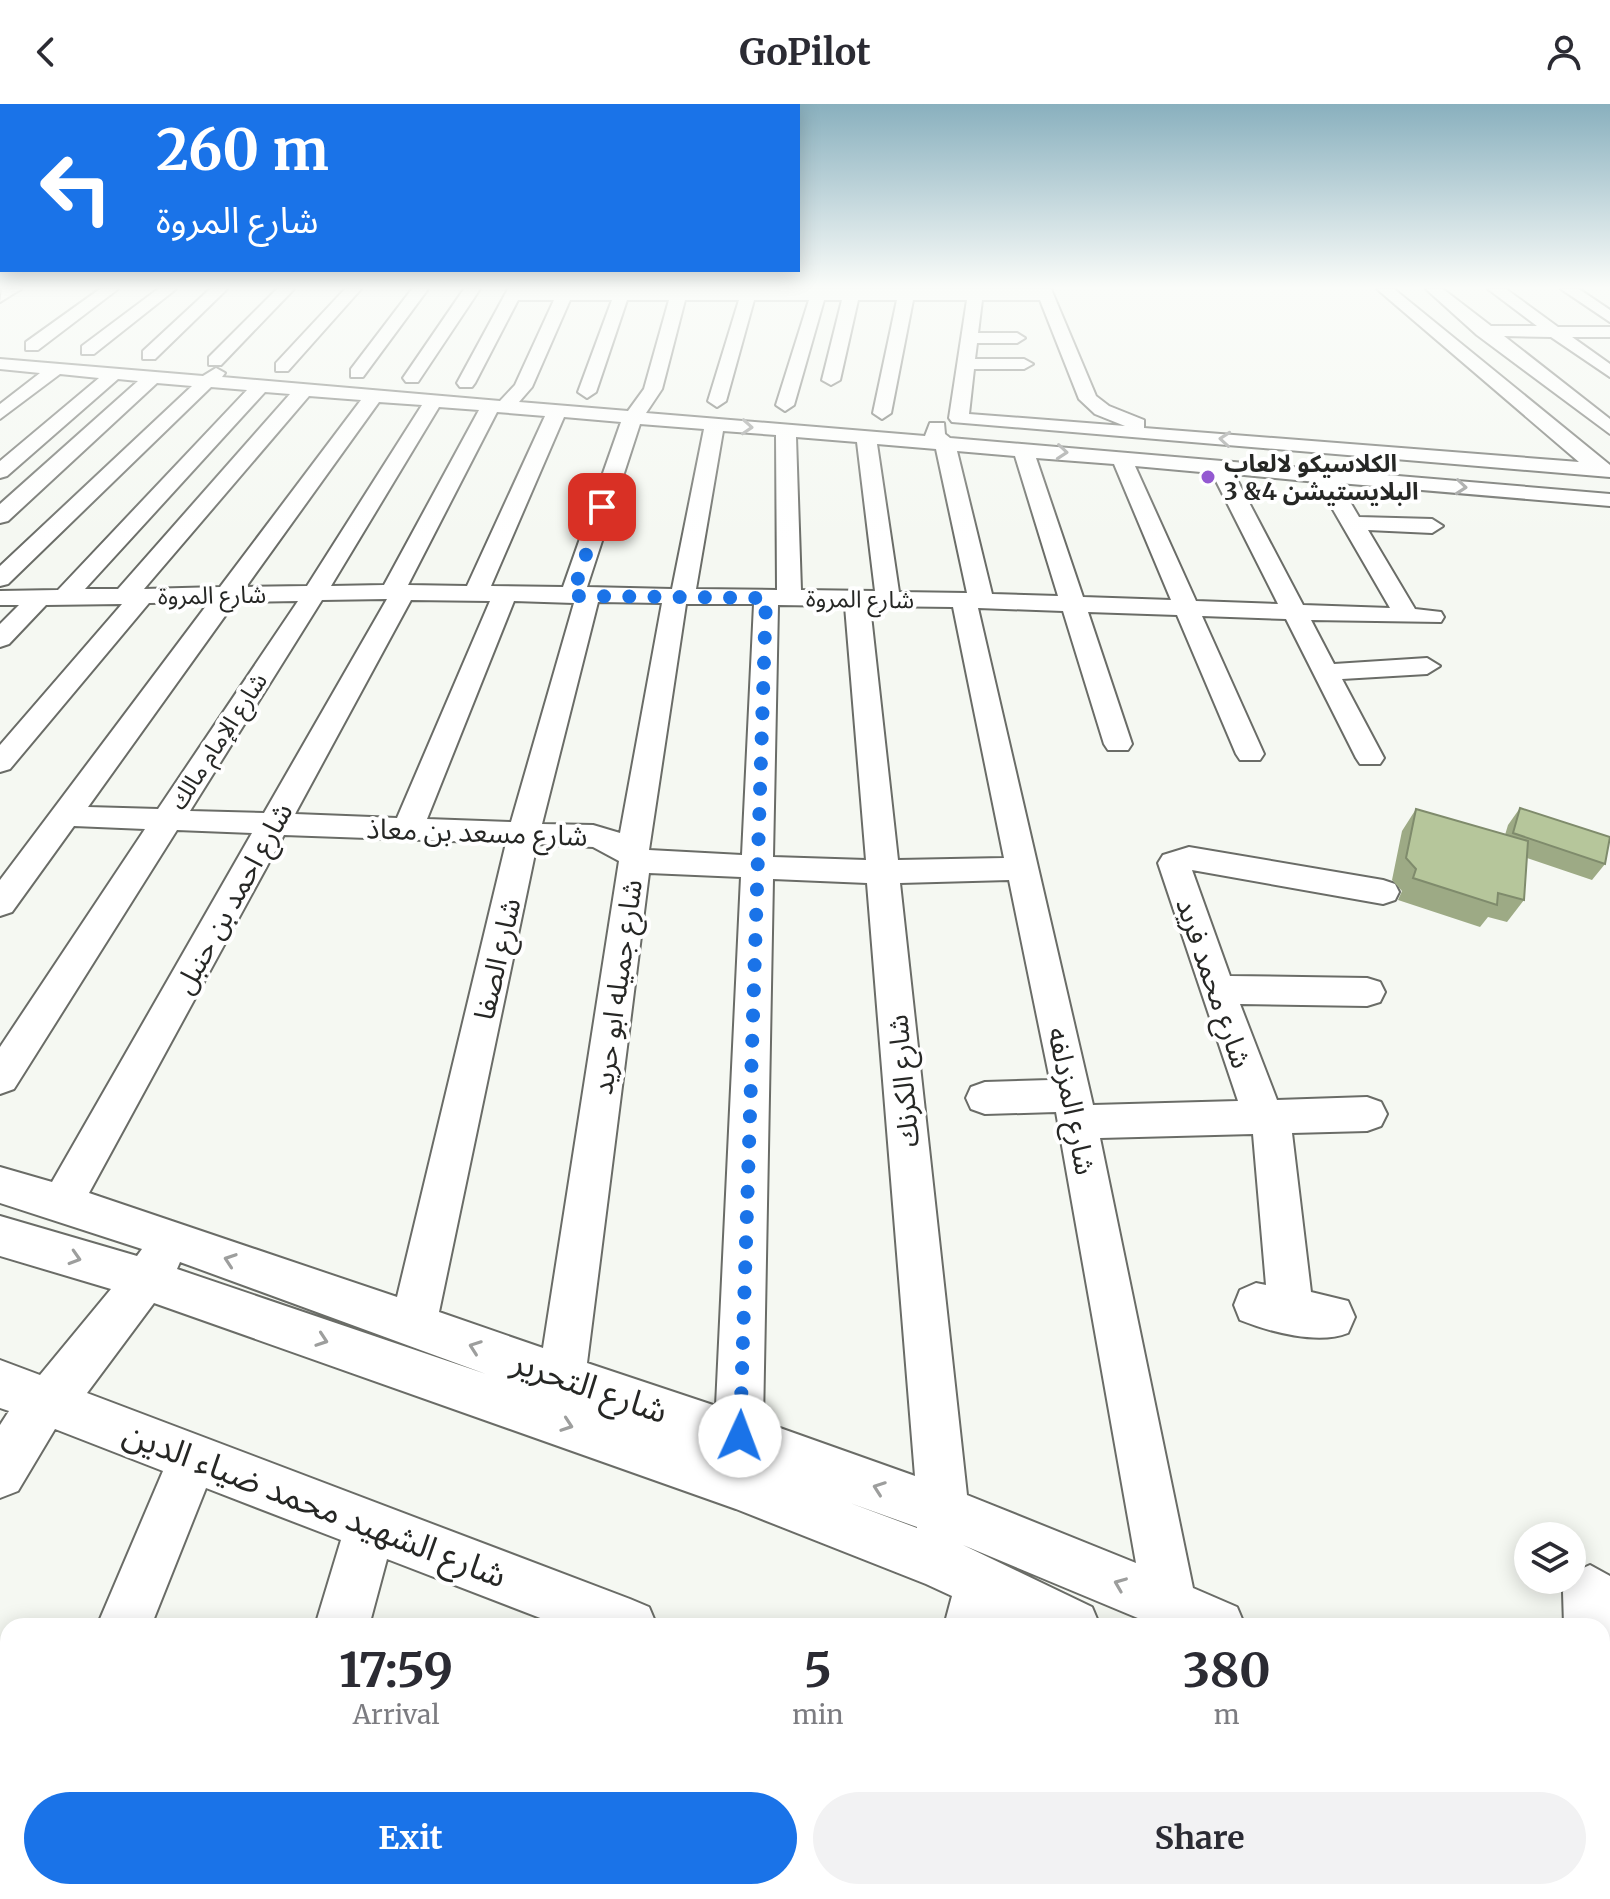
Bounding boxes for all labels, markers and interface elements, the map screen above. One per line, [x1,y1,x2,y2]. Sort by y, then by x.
icon: back [24,30,68,74]
text: GoPilot [739,30,871,75]
icon: person [1542,30,1586,74]
text: 260 m [156,115,329,185]
icon: left [24,136,128,240]
text: شارع المروة [156,198,318,243]
one-way arrow [741,418,754,435]
one-way arrow [1218,431,1231,448]
one-way arrow [1056,443,1069,460]
place label: الكلاسيكو لالعاب البلايستيشن 4& 3 [1224,448,1418,507]
marker: الكلاسيكو لالعاب البلايستيشن 4& 3 [1199,468,1217,486]
pin [568,473,636,541]
one-way arrow [1455,478,1468,495]
icon: arrive [580,485,624,529]
street label: شارع المروة [158,579,266,613]
street label: شارع المروة [806,583,914,617]
street label: شارع الإمام مالك [162,667,276,817]
street label: شارع احمد بن حنبل [166,796,303,1001]
street label: شارع مسعد بن معاذ [366,810,588,857]
street label: شارع جميله ابو حريد [584,877,653,1097]
street label: شارع محمد فريد [1165,893,1260,1074]
street label: شارع الصفا [466,895,531,1024]
street label: شارع الكرنك [879,1013,930,1149]
street label: شارع المزدلفه [1037,1024,1104,1178]
one-way arrow [67,1249,81,1265]
one-way arrow [224,1253,238,1269]
one-way arrow [314,1330,328,1346]
one-way arrow [469,1340,483,1356]
street label: شارع التحرير [504,1340,673,1436]
position arrow [698,1394,782,1478]
street label: شارع الشهيد محمد ضياء الدين [116,1411,512,1600]
one-way arrow [559,1415,573,1432]
one-way arrow [873,1481,887,1498]
map controls [1514,1522,1586,1594]
button: layers [1514,1522,1586,1594]
one-way arrow [1114,1577,1129,1593]
text: 17:59 [339,1640,453,1700]
text: 5 [804,1640,832,1700]
text: 380 [1183,1640,1271,1700]
text: Arrival [353,1698,439,1731]
text: min [792,1698,844,1731]
text: m [1214,1698,1240,1731]
button: Exit [24,1792,797,1884]
button: Share [813,1792,1586,1884]

